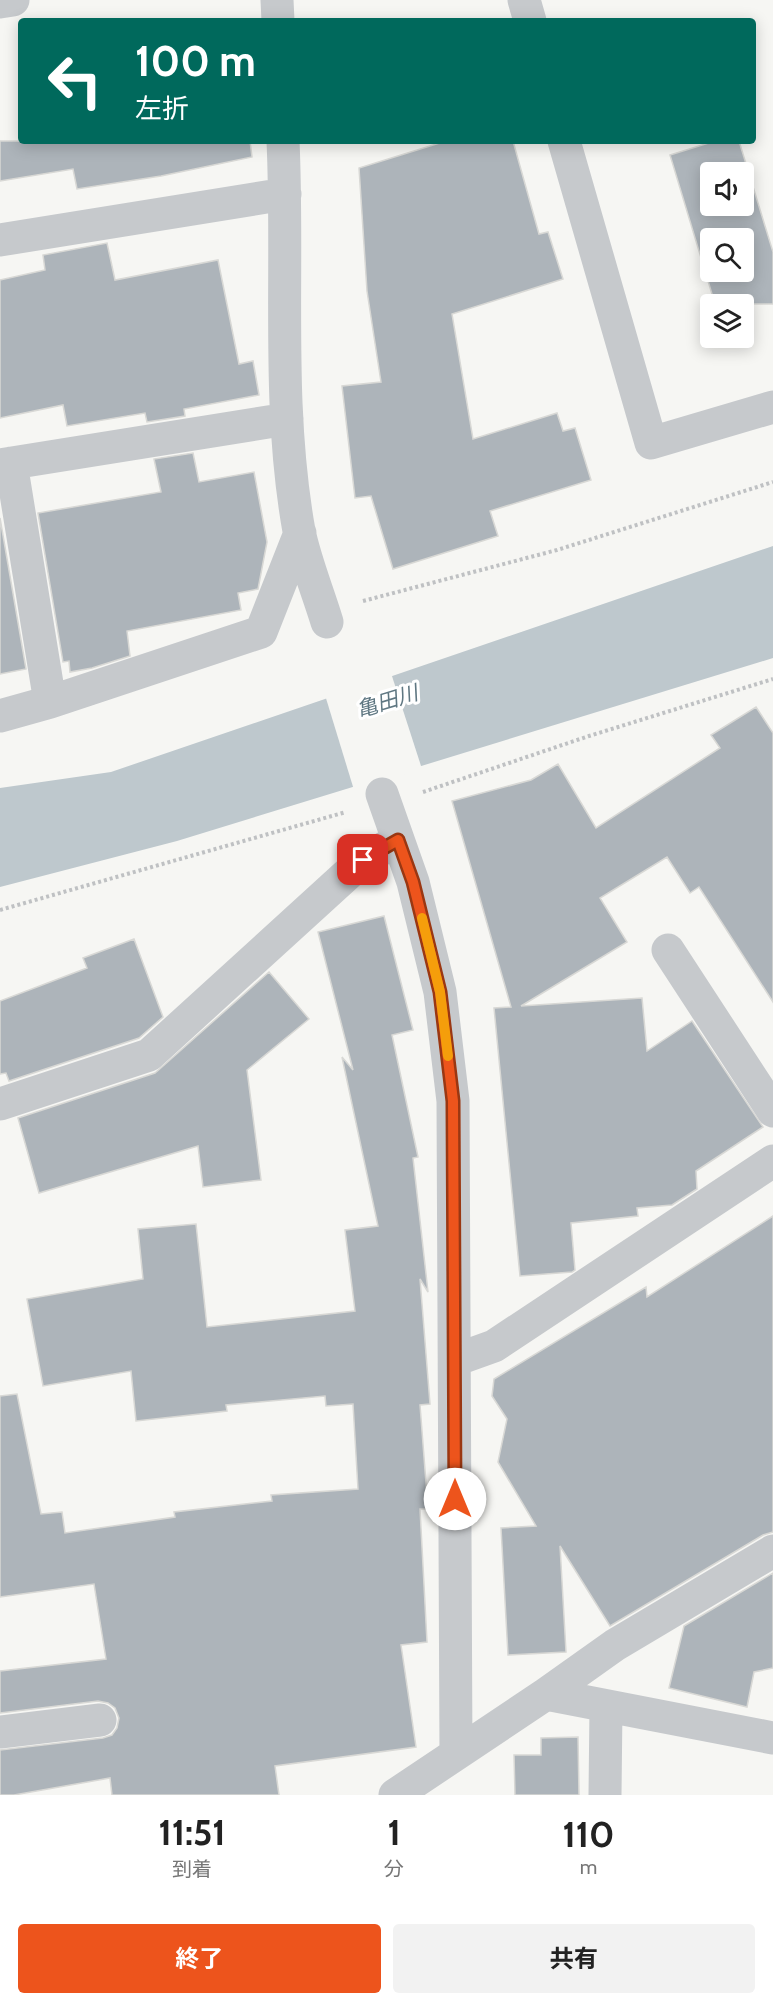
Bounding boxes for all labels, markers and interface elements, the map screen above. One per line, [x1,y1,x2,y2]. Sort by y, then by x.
text: 100 m [135,35,256,87]
icon: left [36,42,114,120]
text: 左折 [135,92,189,125]
map controls [700,162,754,348]
button: sound [700,162,754,216]
button: search [700,228,754,282]
button: layers [700,294,754,348]
water label: 亀田川 [353,679,423,722]
pin [337,834,388,885]
icon: arrive [346,843,379,876]
position arrow [423,1467,487,1531]
text: 11:51 [158,1810,226,1854]
text: 1 [387,1810,401,1854]
text: 110 [563,1812,615,1856]
text: m [580,1855,597,1879]
text: 到着 [172,1857,212,1881]
text: 分 [384,1857,404,1881]
button: 終了 [18,1924,381,1993]
button: 共有 [393,1924,755,1993]

